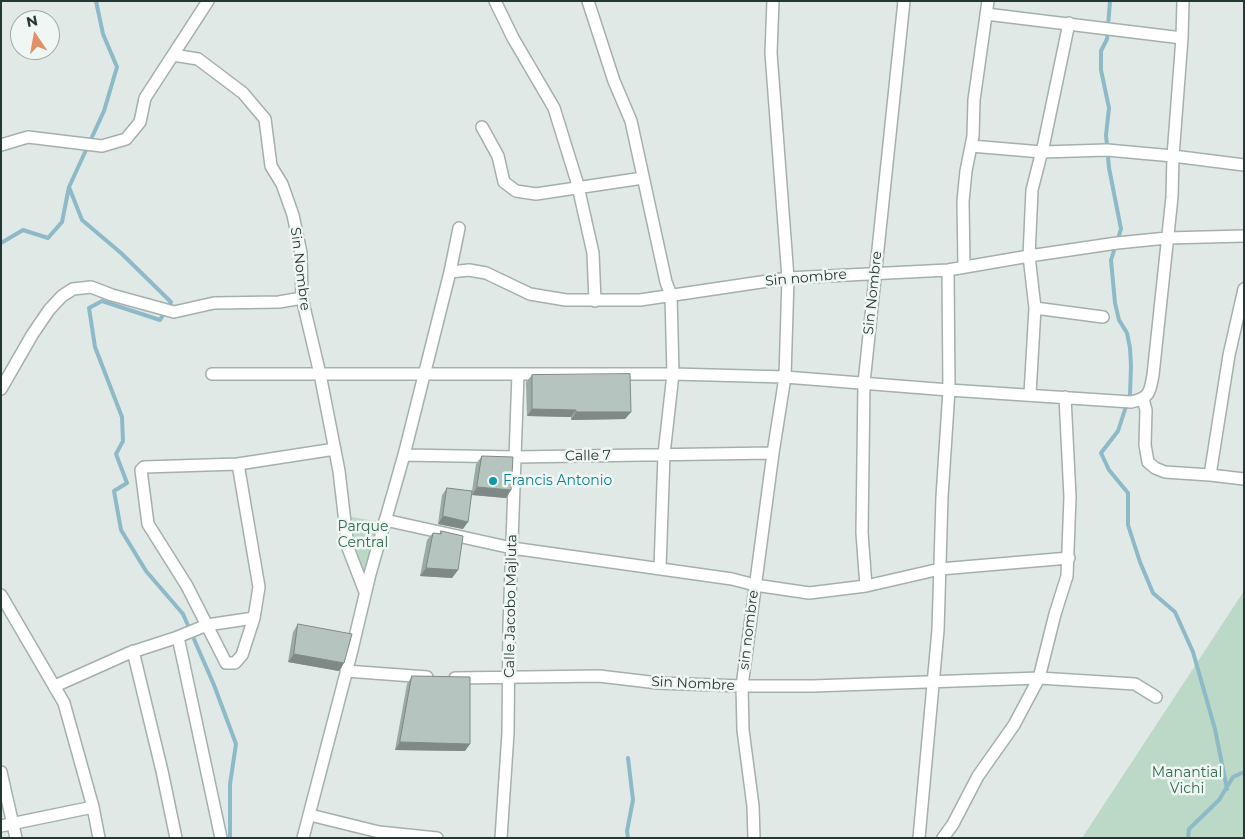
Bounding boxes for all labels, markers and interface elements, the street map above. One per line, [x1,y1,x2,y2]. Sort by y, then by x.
north arrow [10,10,60,60]
text: N [25,11,39,31]
street label: Sin Nombre [287,226,313,312]
street label: Sin Nombre [860,250,886,336]
street label: Sin nombre [764,266,848,290]
street label: Calle 7 [565,447,611,465]
place label: Francis Antonio [503,473,612,489]
marker: Francis Antonio [487,475,499,487]
park label: Parque Central [338,519,388,552]
street label: Calle Jacobo Majluta [501,534,521,678]
street label: sin nombre [736,589,762,671]
street label: Sin Nombre [651,673,735,695]
park label: Manantial Vichi [1152,765,1222,798]

